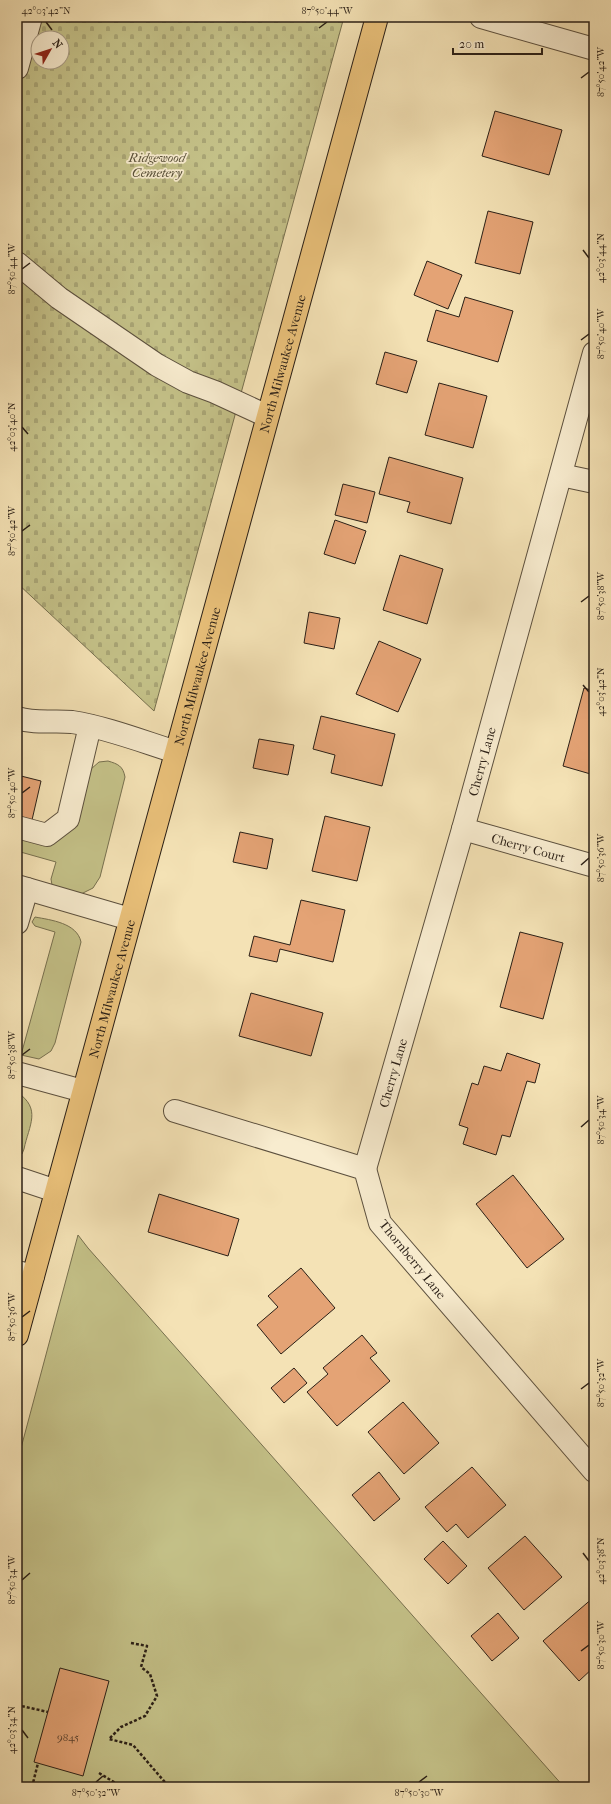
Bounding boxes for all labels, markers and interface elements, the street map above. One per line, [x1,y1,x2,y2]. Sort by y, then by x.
text: 42°03'42"N [22,5,71,17]
text: 87°50'44"W [301,5,354,17]
north arrow [30,30,70,70]
scale bar [453,30,542,56]
text: N [50,37,65,52]
text: 20 m [459,37,484,51]
text: 87°50'42"W [595,46,607,97]
park label: Ridgewood Cemetery [128,150,188,180]
text: 42°03'44"N [595,233,607,283]
text: 87°50'44"W [6,242,18,295]
street label: North Milwaukee Avenue [257,292,309,435]
text: 87°50'40"W [595,308,607,359]
text: 42°03'40"N [6,402,18,452]
text: 87°50'42"W [6,505,18,556]
text: 87°50'38"W [595,571,607,620]
street label: North Milwaukee Avenue [171,605,224,747]
text: 42°03'42"N [595,667,607,716]
street label: Cherry Lane [465,725,499,798]
text: 87°50'40"W [6,767,18,818]
street label: Cherry Court [490,830,567,866]
text: 87°50'36"W [595,832,607,882]
street label: North Milwaukee Avenue [86,917,138,1060]
text: 87°50'38"W [6,1030,18,1079]
street label: Cherry Lane [376,1036,410,1109]
text: 87°50'34"W [595,1094,607,1145]
street label: Thornberry Lane [376,1217,450,1302]
text: 87°50'36"W [6,1291,18,1341]
text: 87°50'32"W [595,1358,607,1407]
text: 42°03'38"N [595,1537,607,1585]
text: 87°50'34"W [6,1554,18,1605]
text: 87°50'30"W [595,1619,607,1669]
text: 42°03'34"N [6,1706,18,1754]
house number: 9845 [57,1731,79,1744]
text: 87°50'32"W [72,1787,121,1799]
text: 87°50'30"W [395,1787,445,1799]

